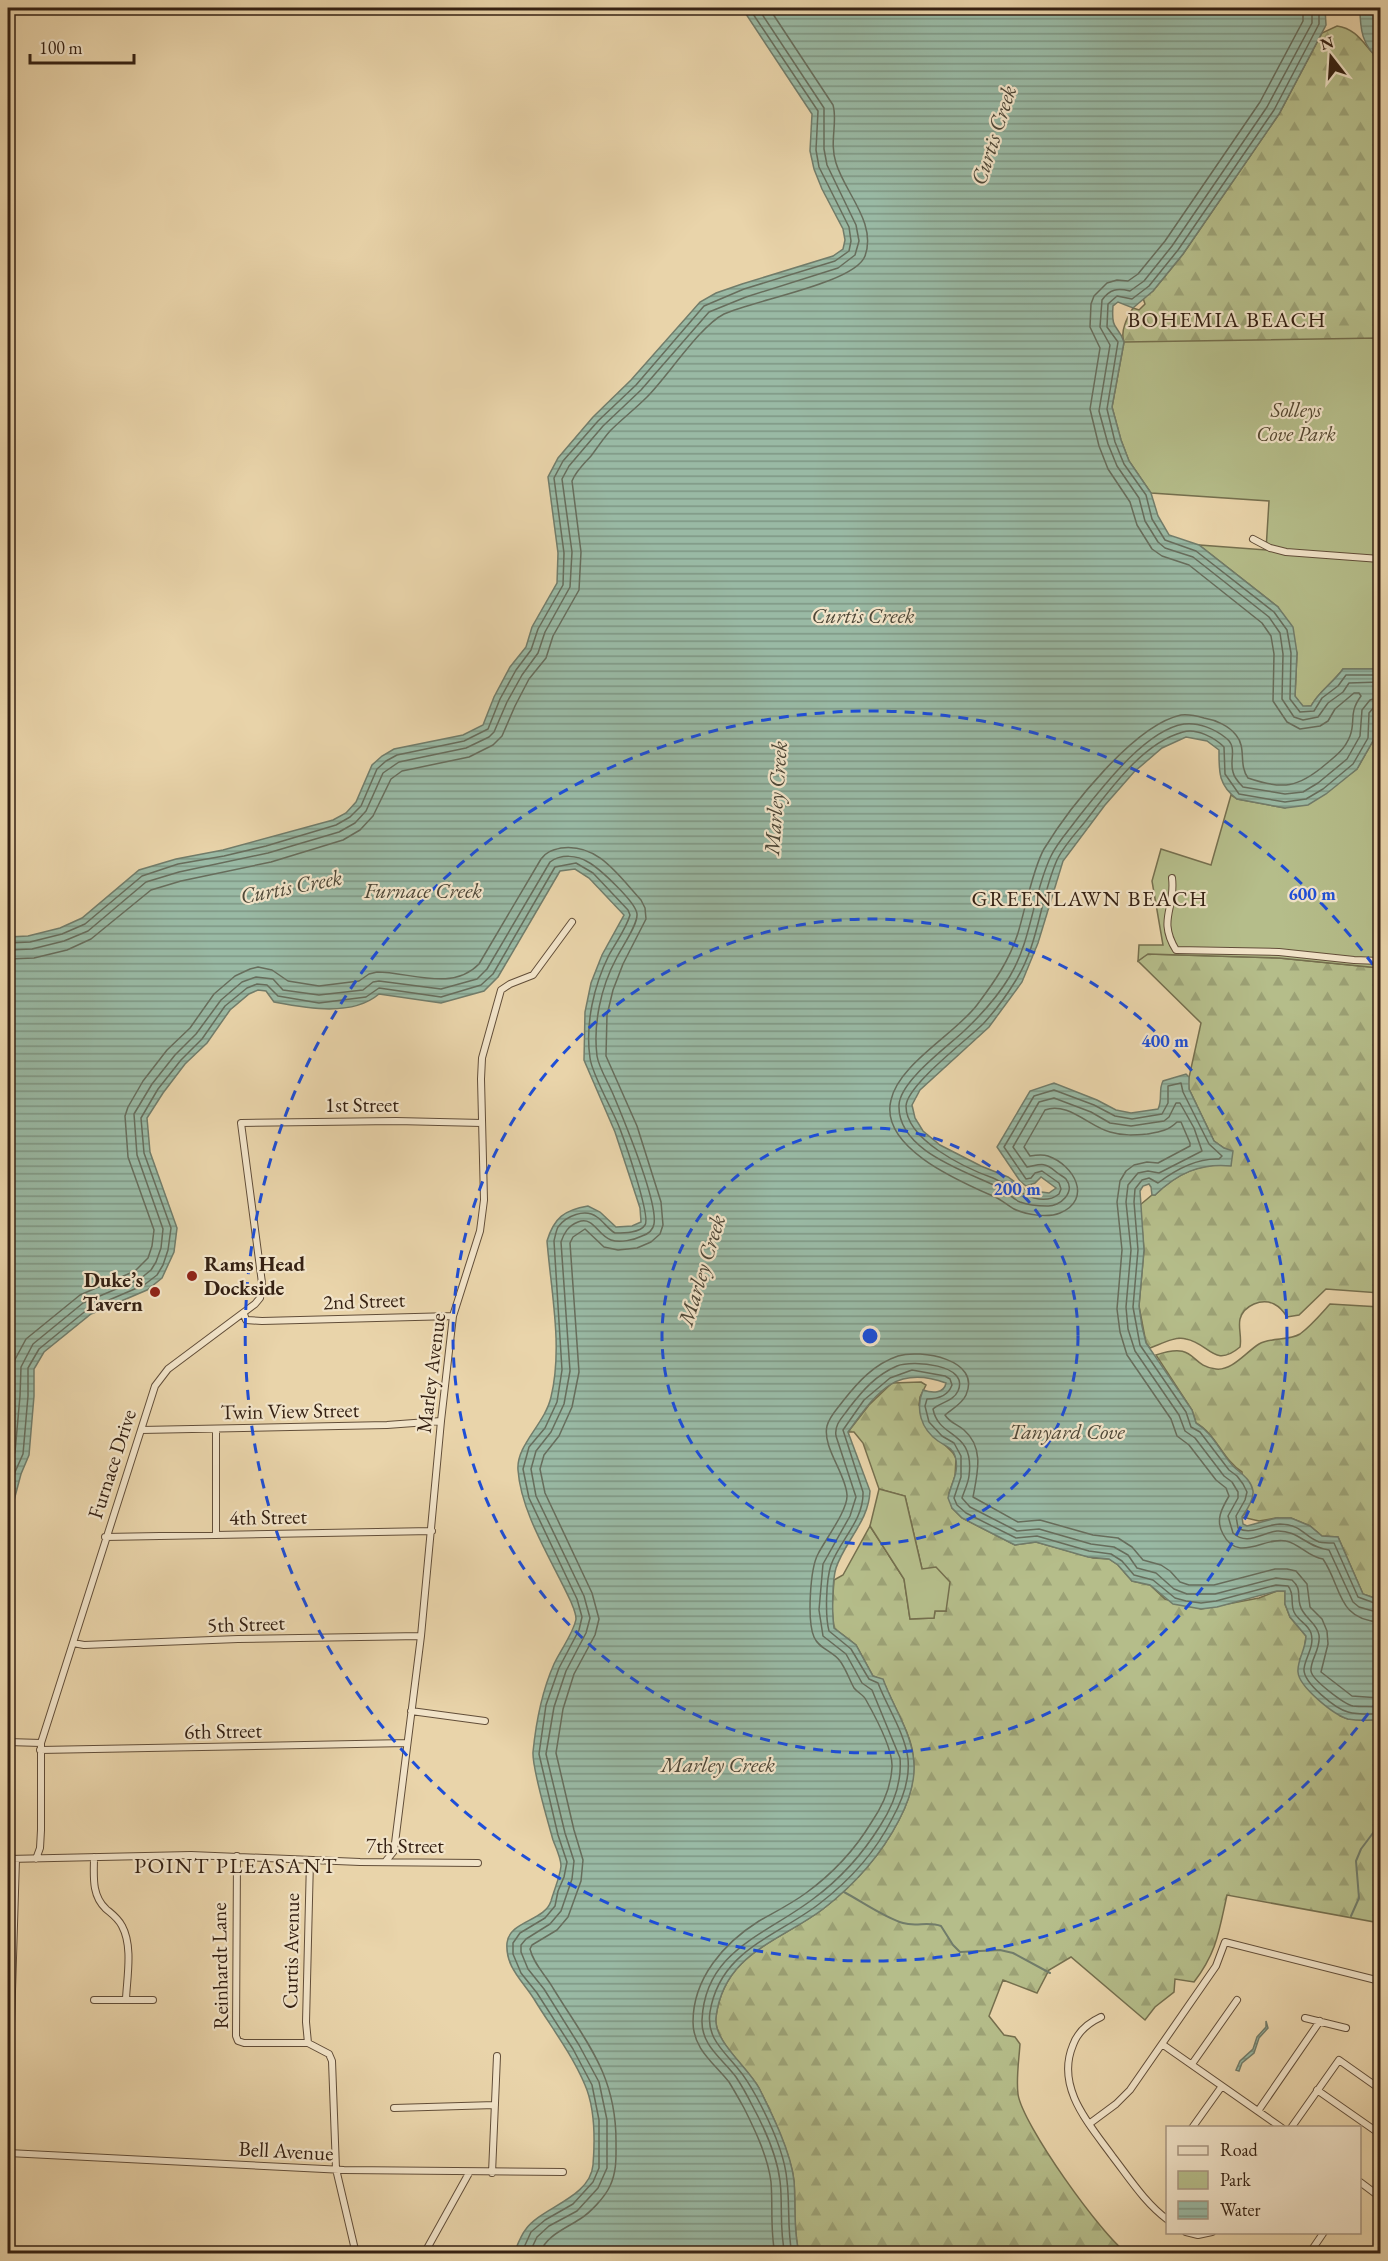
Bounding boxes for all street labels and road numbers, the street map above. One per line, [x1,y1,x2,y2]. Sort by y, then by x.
street label: 1st Street [325,1091,399,1118]
street label: 2nd Street [322,1286,406,1315]
street label: Marley Avenue [410,1311,451,1435]
street label: Twin View Street [220,1396,360,1425]
street label: Furnace Drive [81,1406,142,1522]
street label: 4th Street [229,1502,308,1531]
street label: 5th Street [207,1609,286,1638]
street label: 6th Street [184,1716,263,1745]
street label: 7th Street [366,1832,444,1859]
street label: Curtis Avenue [276,1893,305,2009]
street label: Reinhardt Lane [205,1902,234,2030]
street label: Bell Avenue [238,2135,334,2166]

